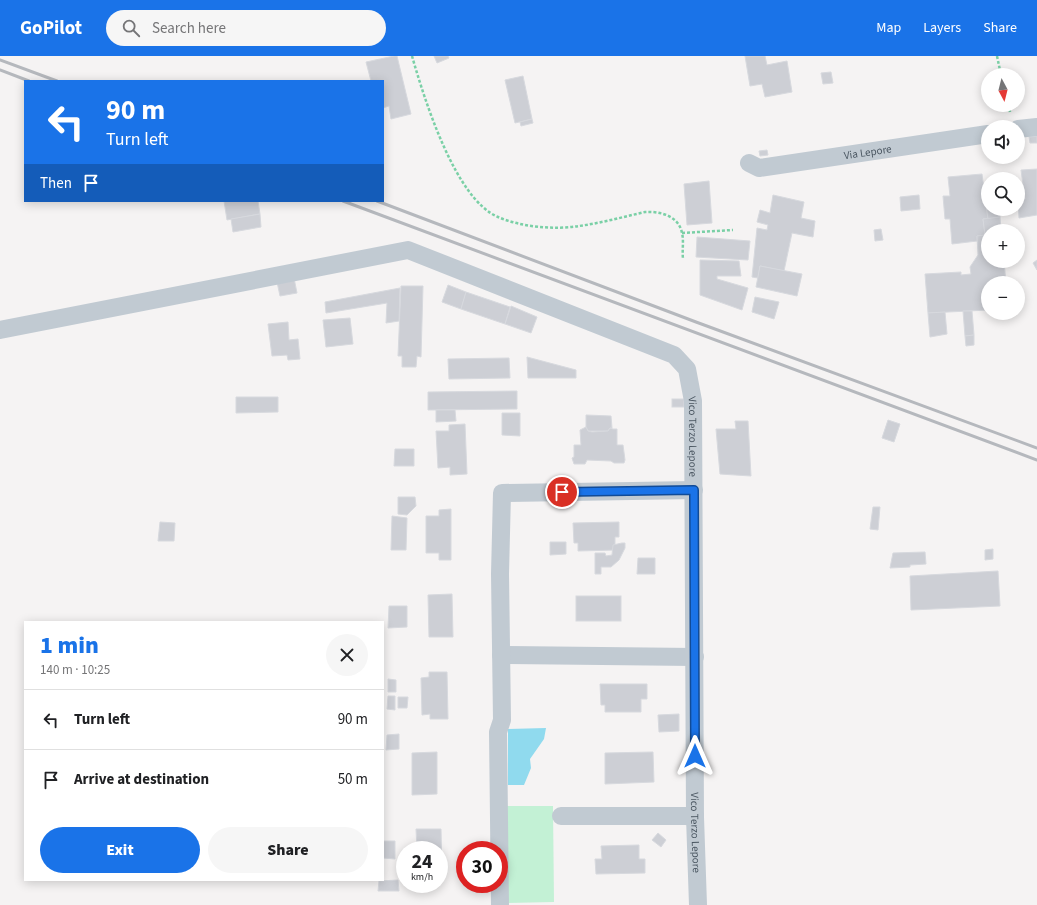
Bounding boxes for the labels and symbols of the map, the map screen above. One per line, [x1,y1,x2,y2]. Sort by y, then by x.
north arrow [981,68,1025,112]
street label: Via Lepore [843,141,893,163]
street label: Vico Terzo Lepore [685,395,701,477]
pin [545,475,579,509]
position arrow [674,735,716,777]
street label: Vico Terzo Lepore [687,792,704,874]
speed limit sign: 30 [456,841,508,893]

